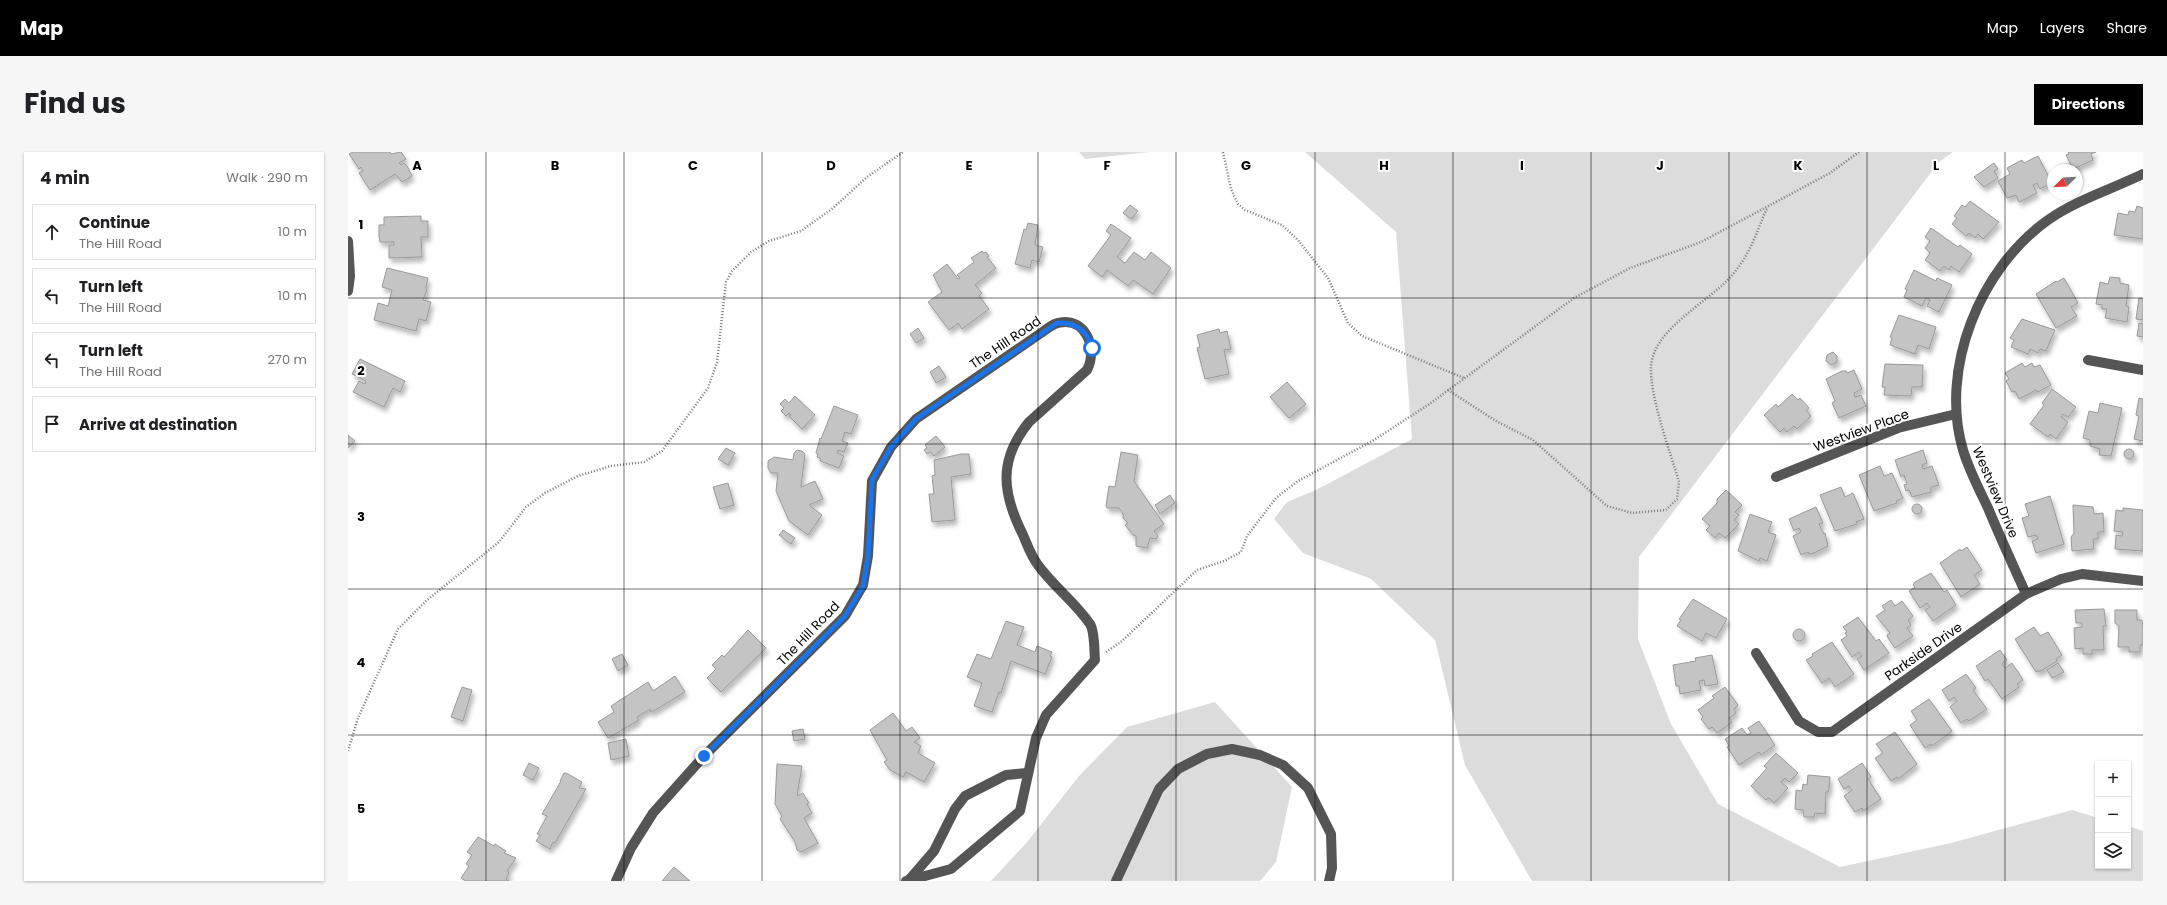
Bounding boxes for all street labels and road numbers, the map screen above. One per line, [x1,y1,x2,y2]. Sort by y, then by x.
street label: The Hill Road [966,311,1045,373]
street label: Westview Place [1811,404,1912,457]
street label: Westview Drive [1968,444,2023,541]
street label: The Hill Road [773,597,844,670]
street label: Parkside Drive [1881,618,1966,685]

